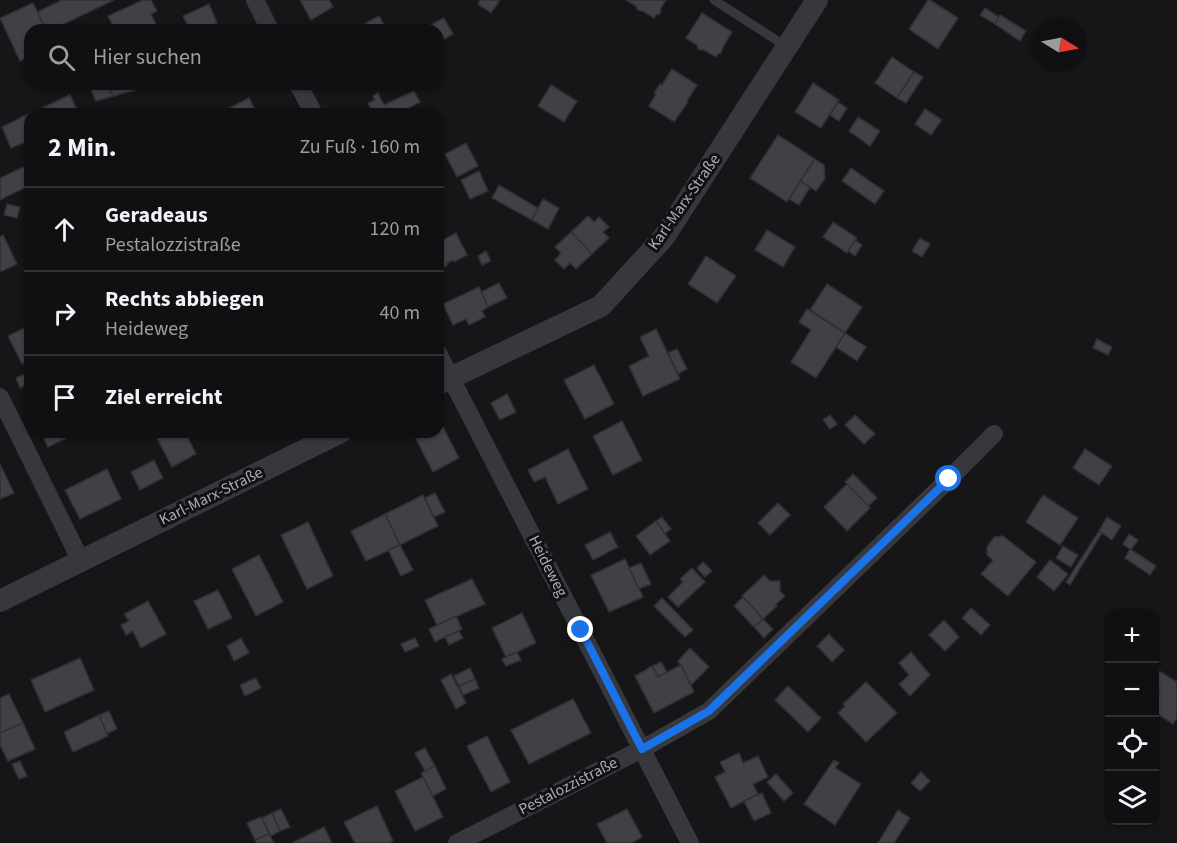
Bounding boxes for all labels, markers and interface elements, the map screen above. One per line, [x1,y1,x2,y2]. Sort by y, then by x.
north arrow [1033,18,1087,72]
search box [24,24,444,90]
icon: search [45,41,78,74]
text: Hier suchen [93,41,202,73]
text: 2 Min. [48,129,117,166]
text: Zu Fuß · 160 m [299,133,420,161]
street label: Karl-Marx-Straße [643,149,725,254]
text: Geradeaus [105,199,208,231]
icon: ahead [48,213,81,246]
text: 120 m [370,215,420,243]
text: Pestalozzistraße [105,231,241,259]
text: Rechts abbiegen [105,283,264,315]
icon: right [48,297,81,330]
text: 40 m [380,299,420,327]
text: Heideweg [105,315,188,343]
icon: arrive [48,381,81,414]
text: Ziel erreicht [105,381,223,413]
street label: Karl-Marx-Straße [156,461,267,531]
route start [935,465,961,491]
street label: Heideweg [523,531,573,601]
map controls [1105,609,1159,825]
button: + [1105,609,1159,663]
route end [567,616,593,642]
button: − [1105,663,1159,717]
button: locate [1105,717,1159,771]
street label: Pestalozzistraße [515,752,621,820]
button: layers [1105,771,1159,825]

